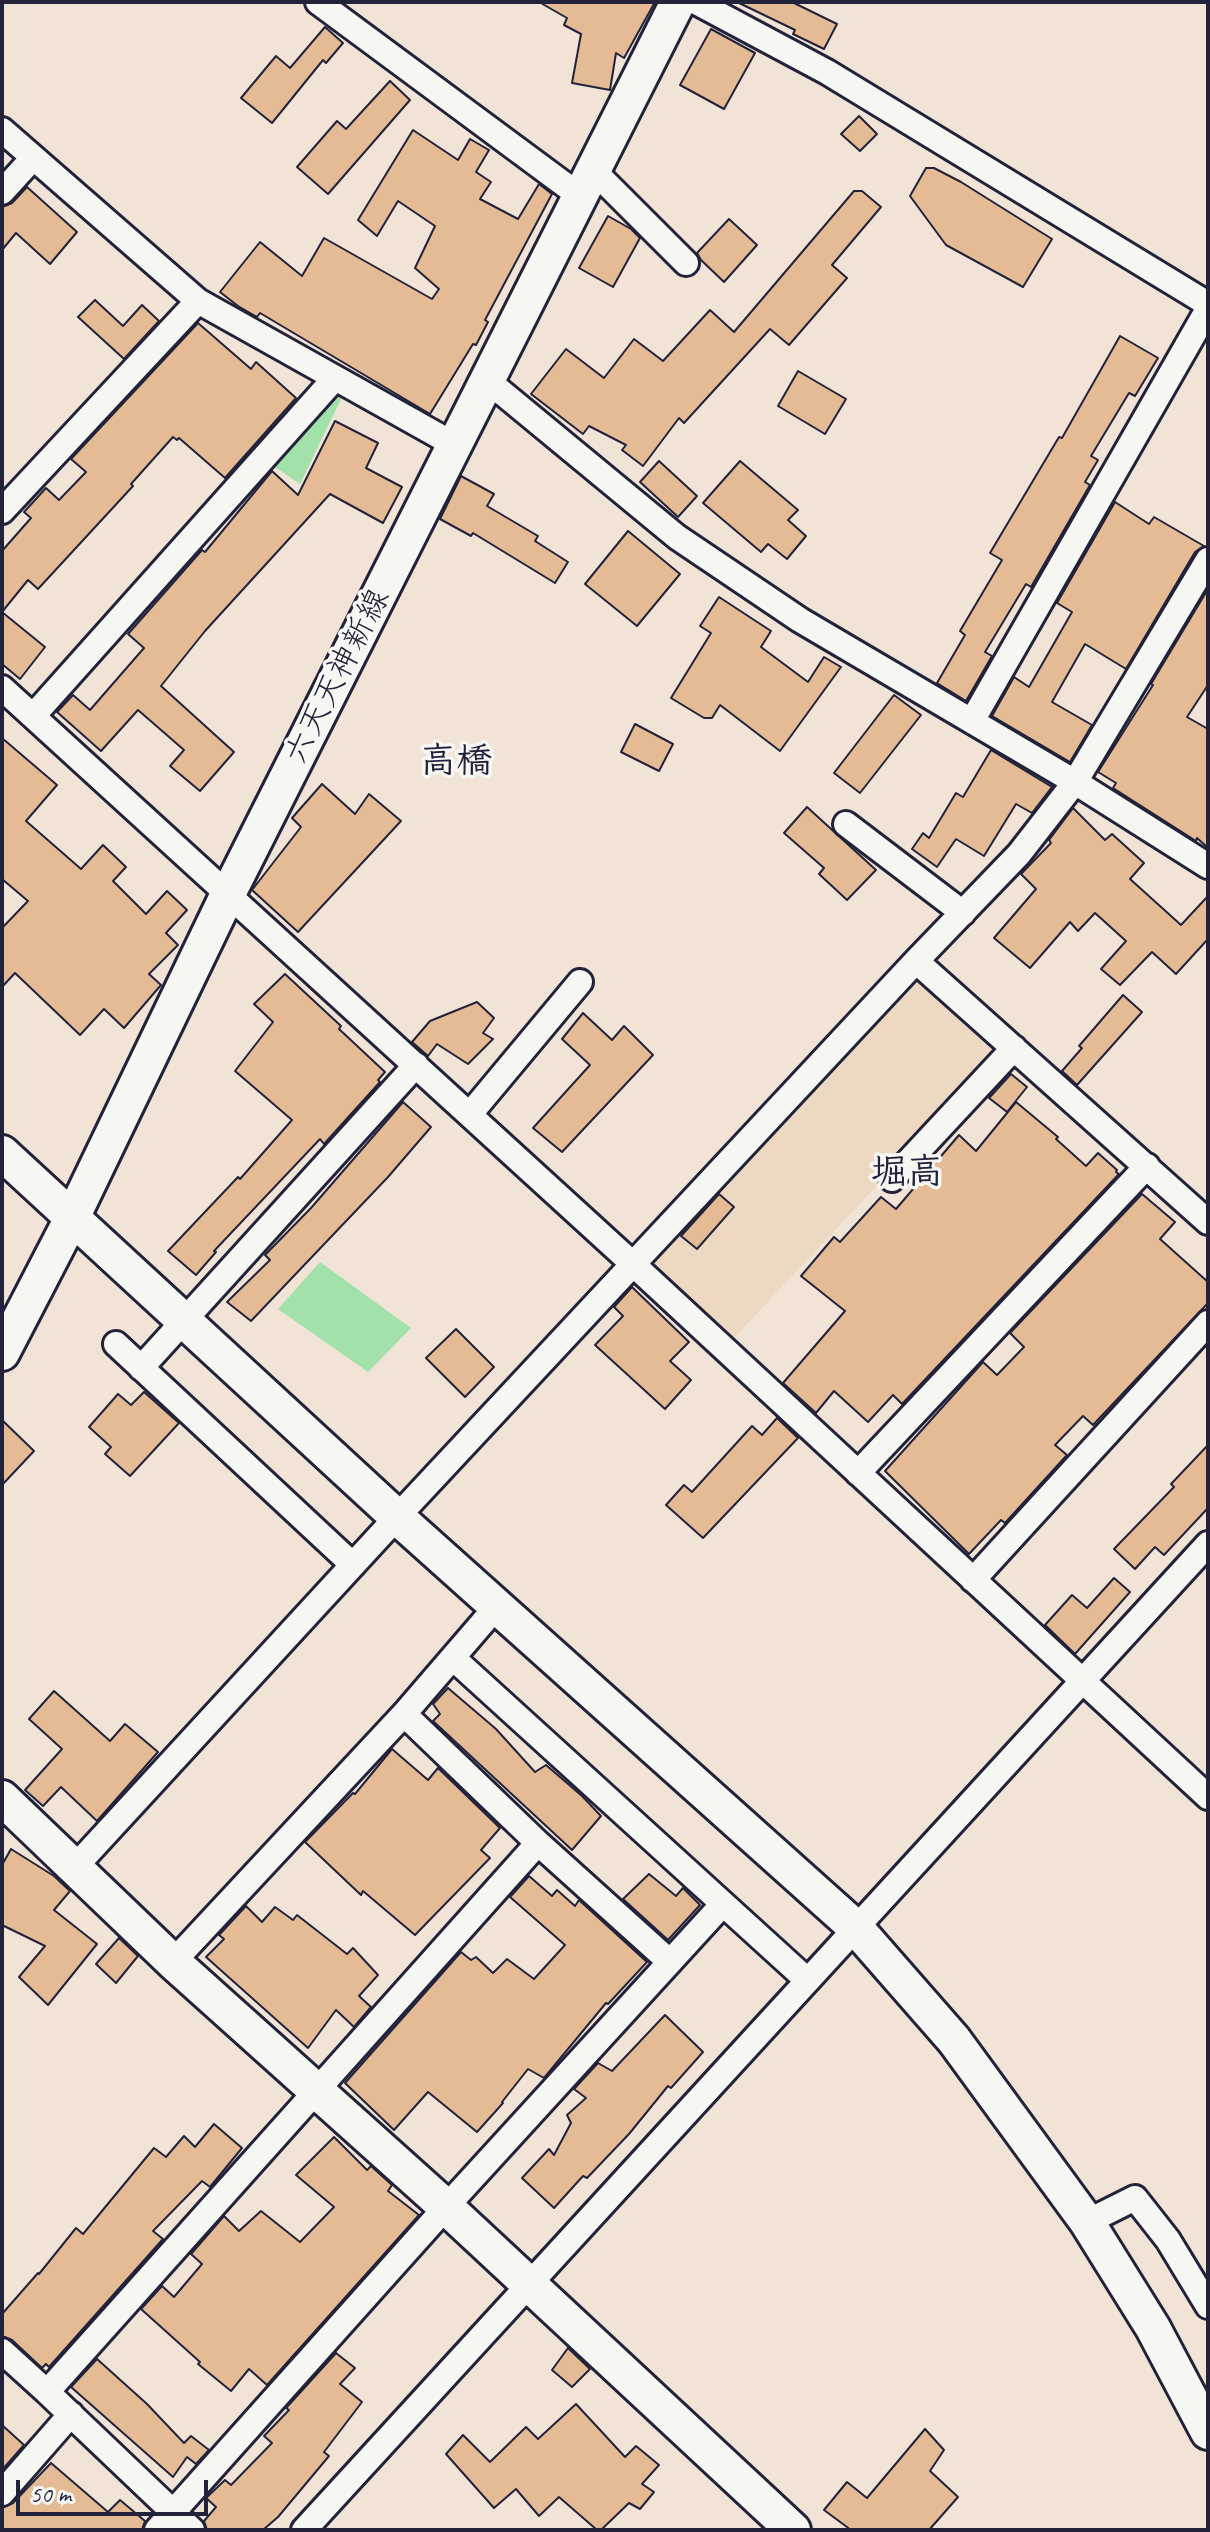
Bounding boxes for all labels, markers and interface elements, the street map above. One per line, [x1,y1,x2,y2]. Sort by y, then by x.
street label: 六天天神新線 [277,583,399,771]
district label: 高橋 [420,741,492,785]
district label: 堀高 [871,1152,943,1196]
scale bar [20,2464,212,2514]
text: 50 m [30,2479,71,2509]

